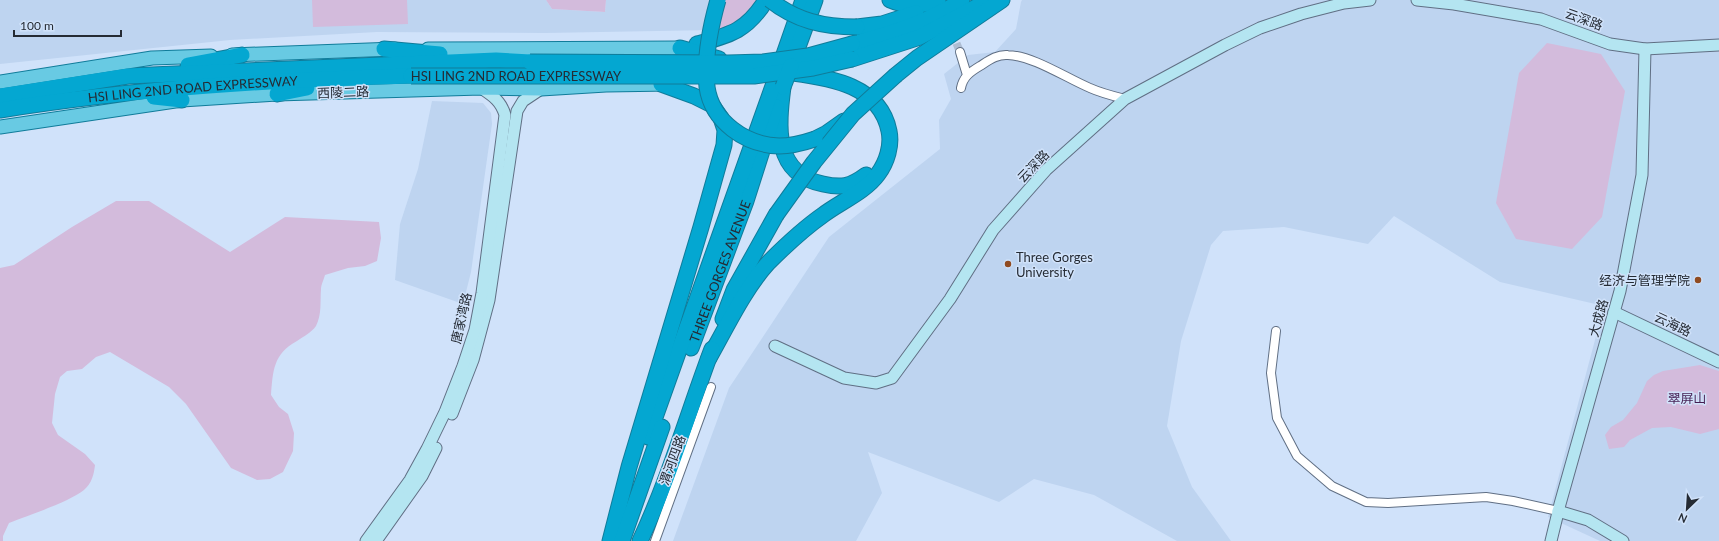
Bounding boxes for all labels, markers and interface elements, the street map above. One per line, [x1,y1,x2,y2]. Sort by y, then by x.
street label: 云深路 [1563,5,1605,33]
scale bar [14,12,121,38]
text: 100 m [20,18,54,33]
street label: HSI LING 2ND ROAD EXPRESSWAY [411,68,622,84]
street label: HSI LING 2ND ROAD EXPRESSWAY [87,72,299,106]
street label: 西陵二路 [317,83,369,101]
street label: 云深路 [1014,146,1052,186]
street label: THREE GORGES AVENUE [686,198,754,345]
place label: Three Gorges University [1016,249,1093,280]
marker: Three Gorges University [1003,259,1013,269]
place label: 经济与管理学院 [1599,272,1690,288]
marker: 经济与管理学院 [1693,275,1703,285]
street label: 唐家湾路 [447,291,475,345]
street label: 大成路 [1585,297,1611,339]
street label: 云海路 [1652,309,1694,339]
park label: 翠屏山 [1667,390,1707,406]
street label: 渭河四路 [656,433,688,487]
north arrow [1667,489,1707,529]
text: N [1676,511,1689,526]

